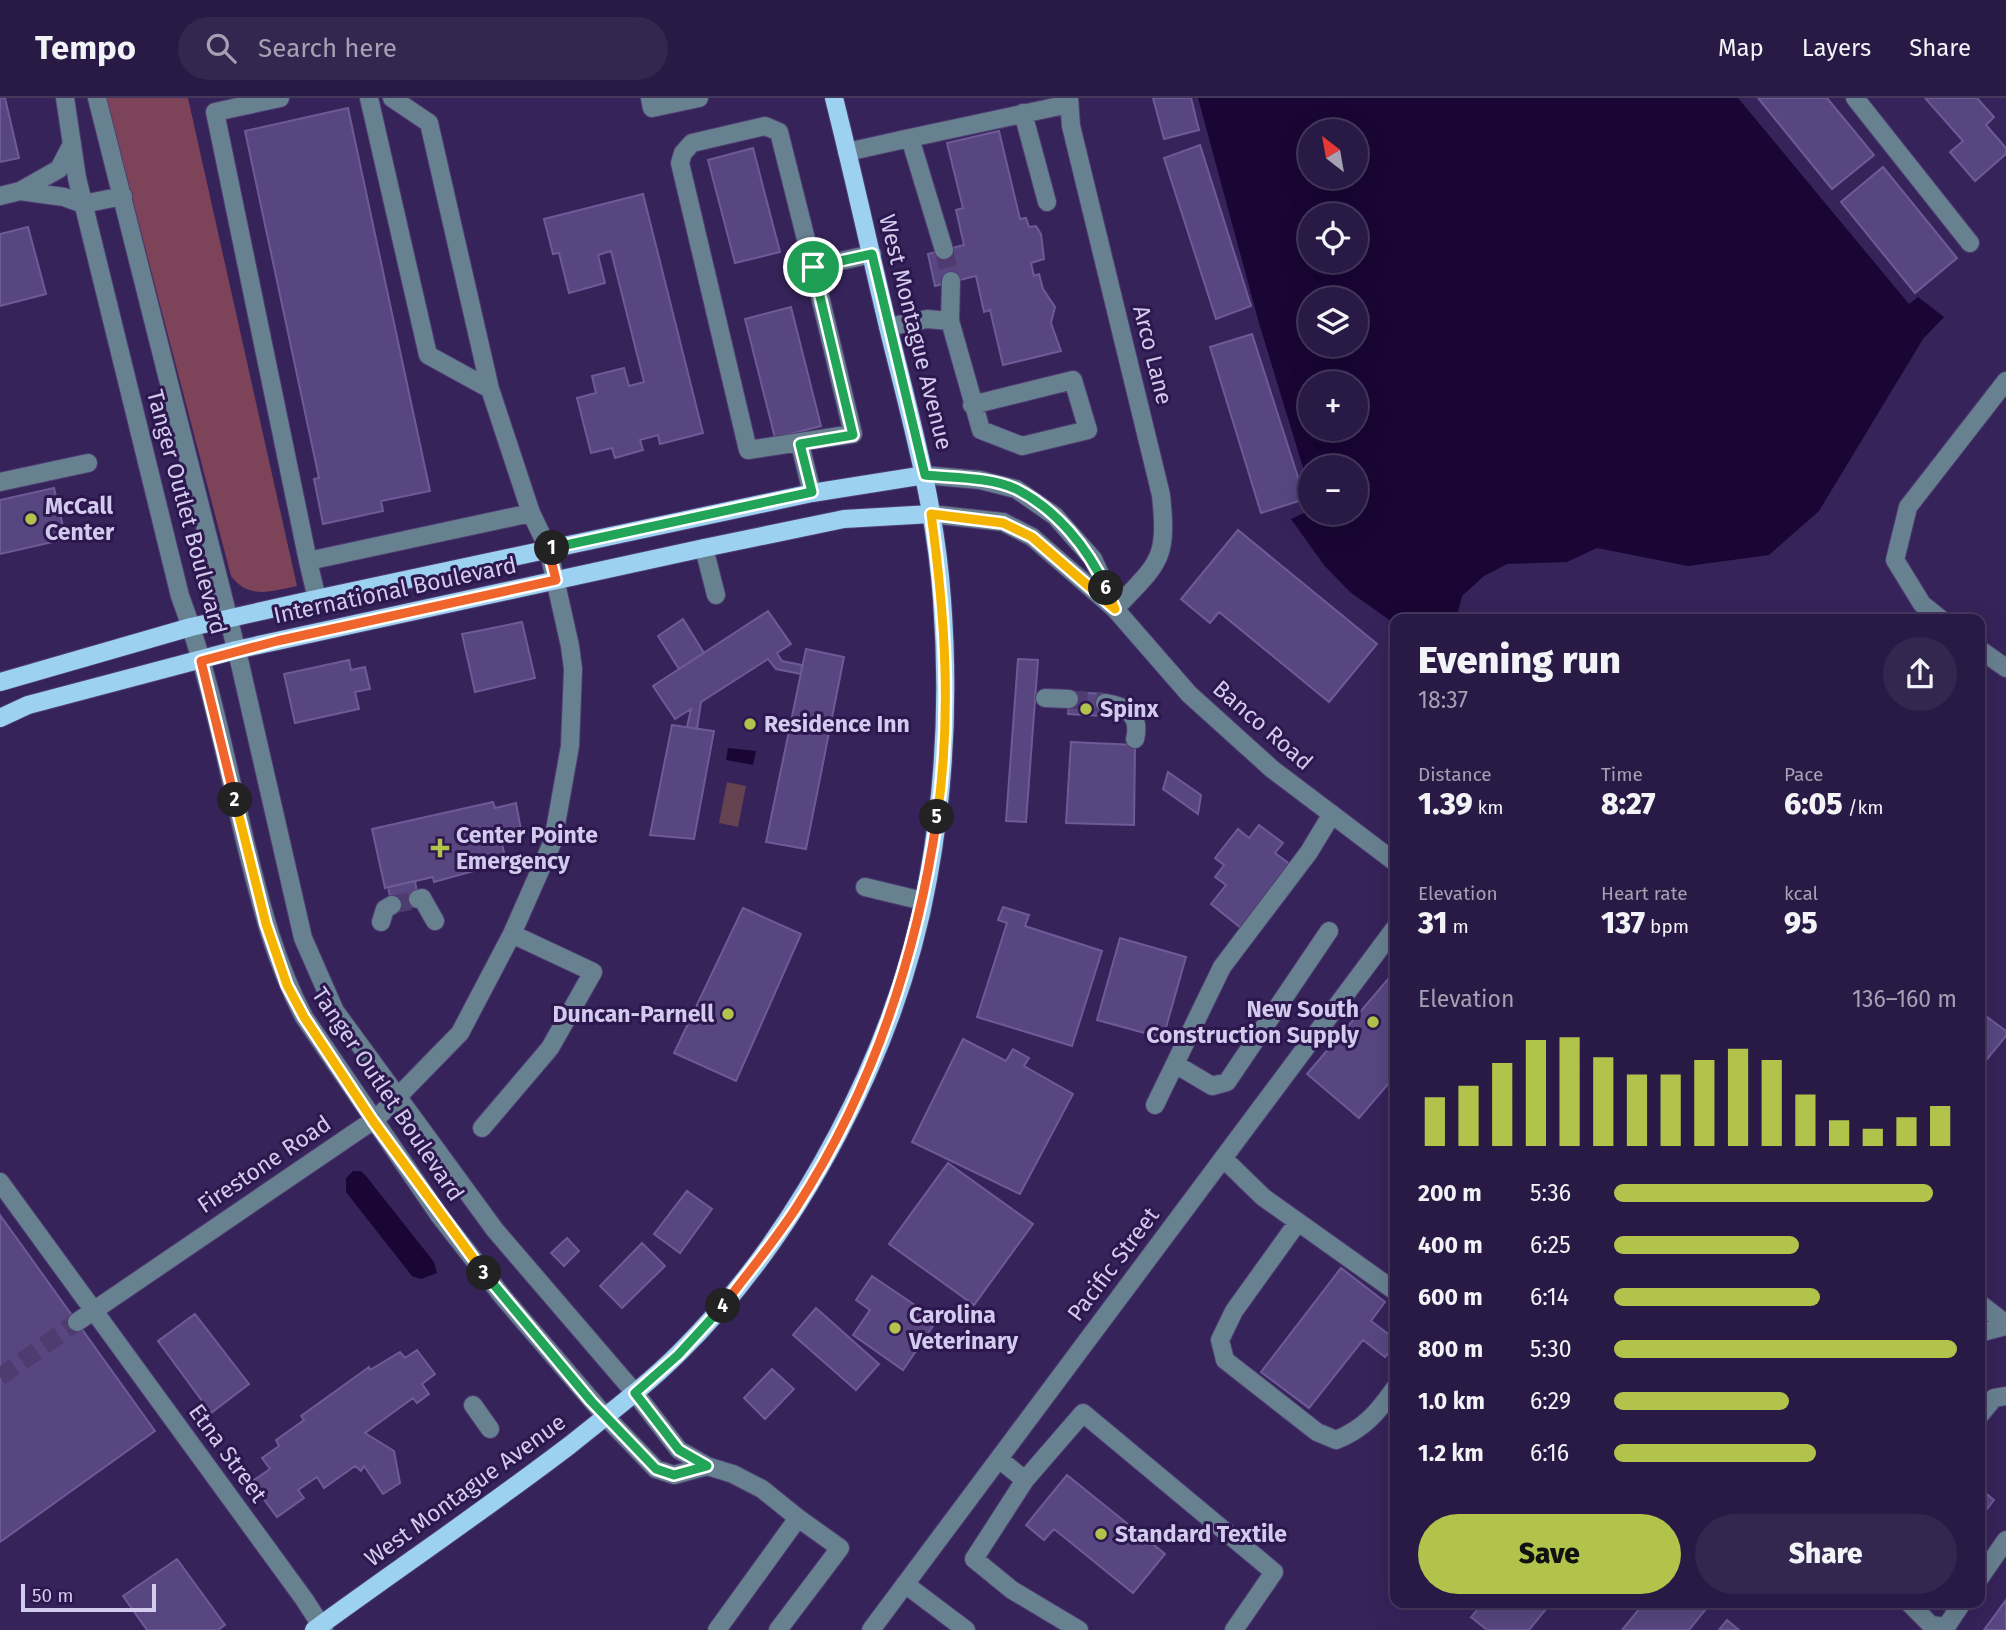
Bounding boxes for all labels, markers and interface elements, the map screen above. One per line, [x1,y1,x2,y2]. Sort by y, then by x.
search box [178,17,668,80]
text: Tempo [35,28,136,68]
icon: search [202,29,240,67]
text: Search here [258,33,397,64]
text: Map [1718,34,1764,62]
text: Layers [1802,34,1871,62]
text: Share [1909,34,1971,62]
north arrow [1298,119,1368,189]
map controls [1298,119,1368,525]
button: locate [1298,203,1368,273]
street label: West Montague Avenue [873,211,959,453]
pin [783,237,843,297]
icon: arrive [794,248,832,286]
button: layers [1298,287,1368,357]
street label: Arco Lane [1127,303,1179,407]
button: + [1298,371,1368,441]
street label: Tanger Outlet Boulevard [141,387,233,637]
button: − [1298,455,1368,525]
place label: McCall Center [45,492,115,546]
marker: McCall Center [23,511,39,527]
pin: 1 [534,531,570,566]
text: 1 [547,536,556,559]
street label: International Boulevard [271,551,519,629]
pin: 6 [1088,570,1124,606]
text: 6 [1100,576,1111,599]
text: Evening run [1418,637,1621,683]
button: share [1883,637,1957,711]
street label: Banco Road [1207,674,1319,776]
text: 18:37 [1418,686,1468,714]
place label: Spinx [1100,695,1159,723]
marker: Spinx [1078,701,1094,717]
place label: Residence Inn [764,710,910,738]
marker: Residence Inn [742,716,758,732]
text: Distance [1418,763,1492,786]
text: Time [1601,763,1643,786]
text: Pace [1784,763,1823,786]
pin: 2 [218,782,252,818]
text: 1.39 [1418,786,1473,822]
text: 8:27 [1601,786,1656,822]
text: 6:05 [1784,786,1843,822]
text: 2 [230,788,239,811]
text: km [1473,796,1504,819]
text: /km [1843,796,1884,819]
pin: 5 [920,800,954,834]
text: 5 [931,805,942,828]
place label: Center Pointe Emergency [456,821,598,875]
marker: Center Pointe Emergency [430,838,450,858]
text: Elevation [1418,882,1498,905]
text: Heart rate [1601,882,1688,905]
text: kcal [1784,882,1818,905]
text: 31 [1418,905,1447,941]
text: 137 [1601,905,1645,941]
text: 95 [1784,905,1818,941]
text: m [1447,915,1469,938]
text: bpm [1645,915,1689,938]
street label: Tanger Outlet Boulevard [306,982,470,1206]
text: Elevation [1418,985,1514,1013]
text: 136–160 m [1852,985,1957,1013]
place label: New South Construction Supply [1146,995,1360,1049]
place label: Duncan-Parnell [553,1000,714,1028]
marker: Duncan-Parnell [720,1006,736,1022]
marker: New South Construction Supply [1365,1014,1381,1030]
street label: Firestone Road [192,1109,336,1219]
text: 200 m [1418,1179,1482,1207]
text: 5:36 [1530,1179,1571,1207]
street label: Pacific Street [1061,1201,1165,1326]
text: 400 m [1418,1231,1483,1259]
text: 6:25 [1530,1231,1571,1259]
pin: 3 [466,1256,502,1290]
text: 3 [479,1261,488,1284]
text: 600 m [1418,1283,1483,1311]
text: 6:14 [1530,1283,1569,1311]
pin: 4 [706,1288,740,1324]
text: 4 [717,1294,728,1317]
place label: Carolina Veterinary [908,1301,1019,1355]
marker: Carolina Veterinary [887,1320,903,1336]
text: 800 m [1418,1335,1483,1363]
text: 5:30 [1530,1335,1572,1363]
text: 1.0 km [1418,1387,1485,1415]
text: 6:29 [1530,1387,1571,1415]
street label: Etna Street [183,1398,273,1508]
street label: West Montague Avenue [359,1408,571,1572]
text: 1.2 km [1418,1439,1484,1467]
text: 6:16 [1530,1439,1569,1467]
button: Save [1418,1514,1681,1594]
button: Share [1695,1514,1957,1594]
place label: Standard Textile [1115,1520,1287,1548]
marker: Standard Textile [1093,1526,1109,1542]
scale bar [21,1581,156,1613]
text: 50 m [32,1584,73,1607]

